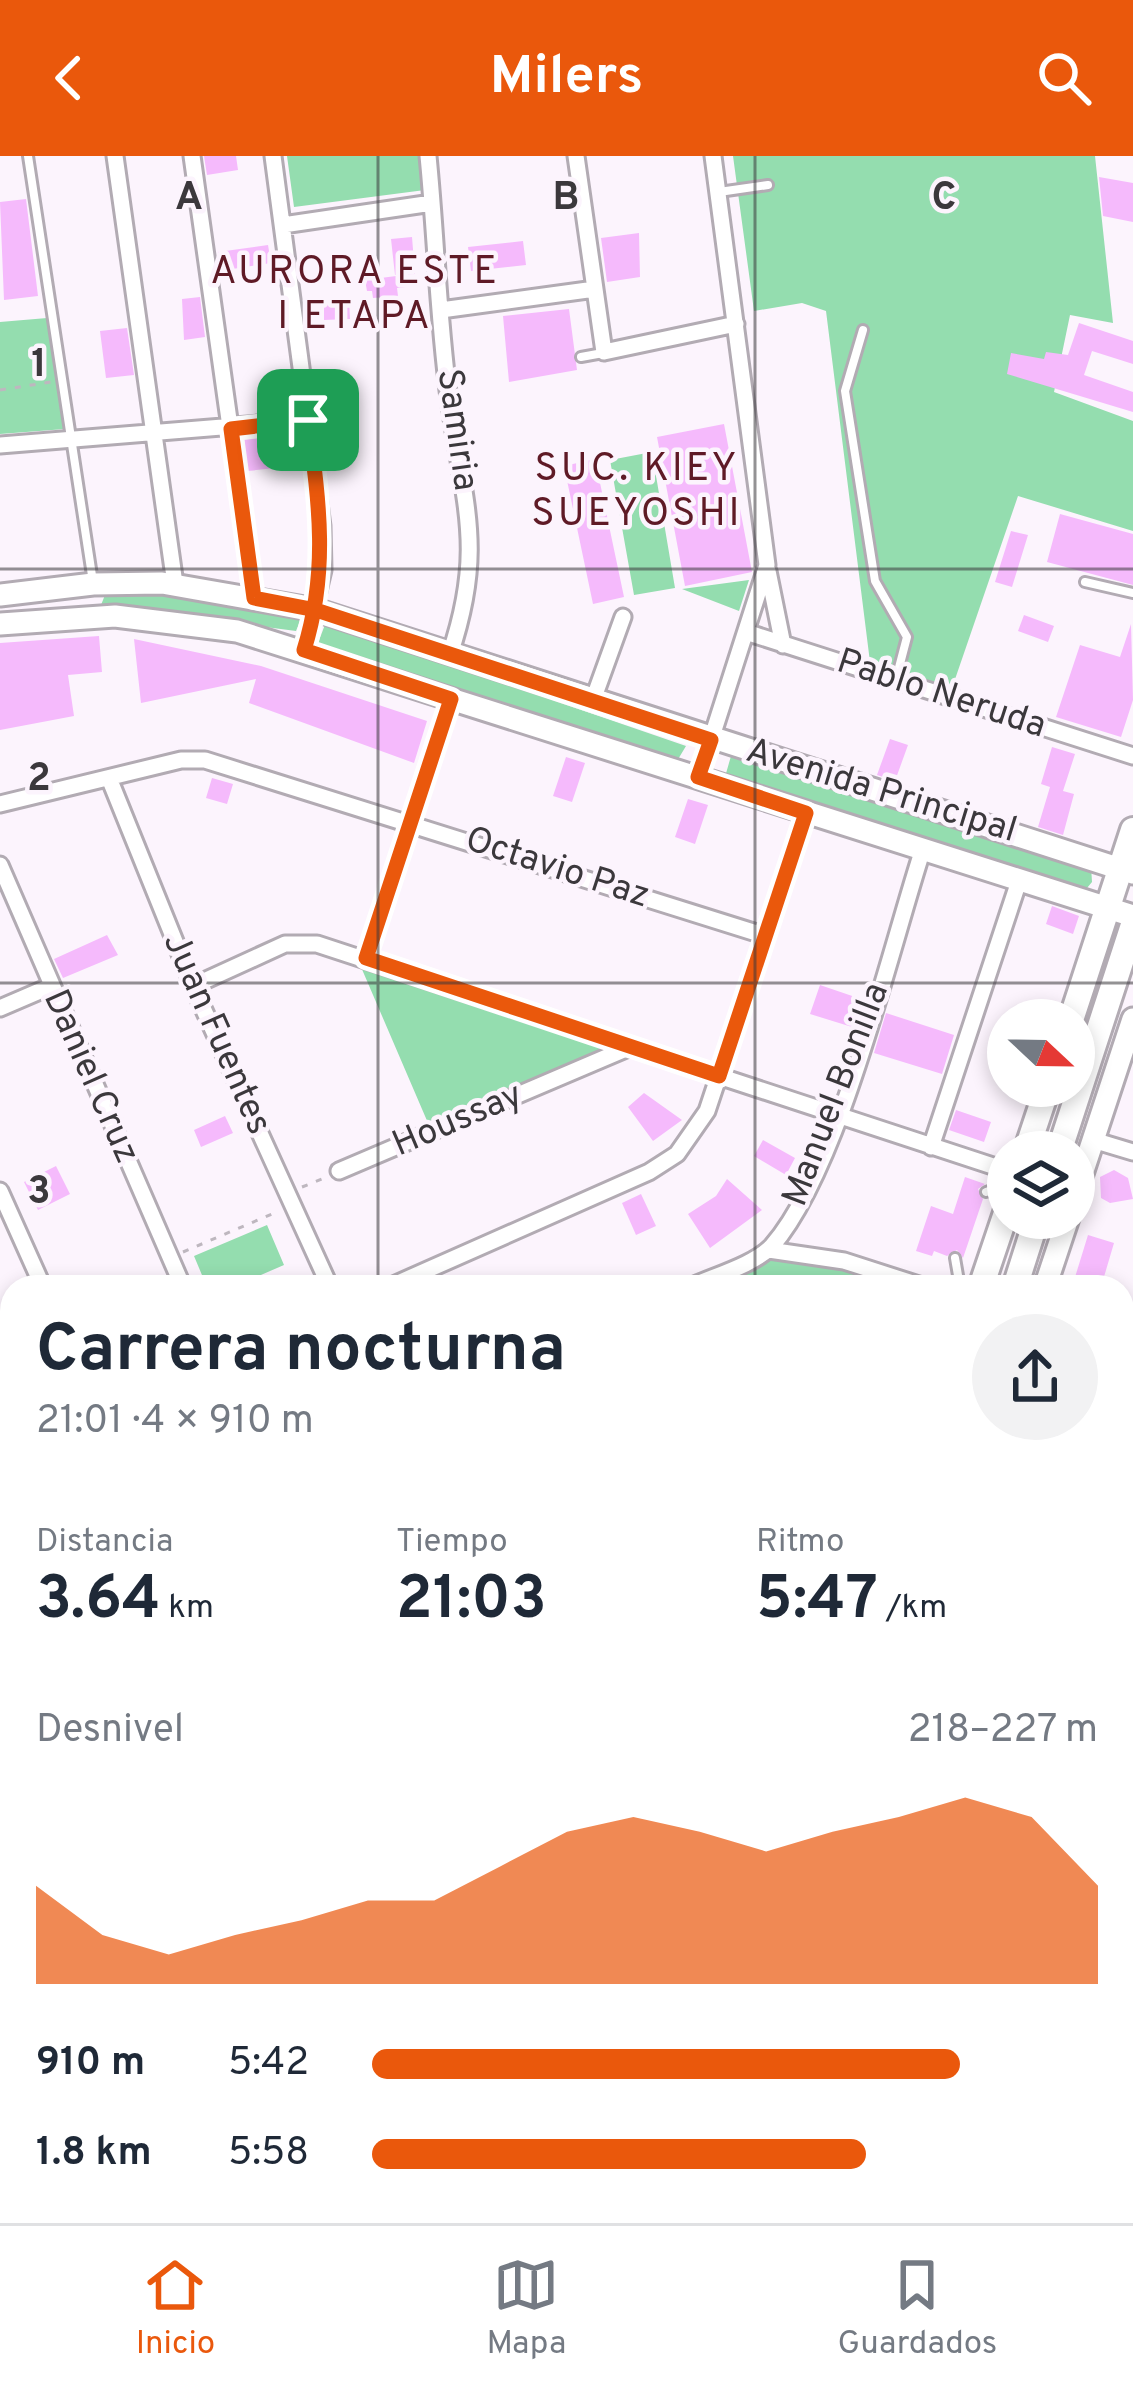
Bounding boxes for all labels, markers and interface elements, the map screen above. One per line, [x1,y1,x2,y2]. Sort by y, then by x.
text: Milers [490,44,643,113]
icon: back [36,45,102,111]
icon: search [1031,45,1097,111]
text: A [175,175,203,224]
text: B [553,175,579,224]
text: C [932,175,956,224]
district label: AURORA ESTE I ETAPA [210,249,500,343]
text: 1 [31,342,47,391]
street label: Samiria [425,366,487,494]
pin [257,369,359,471]
icon: arrive [275,387,341,453]
district label: SUC. KIEY SUEYOSHI [531,446,743,540]
street label: Pablo Neruda [831,640,1051,750]
street label: Avenida Principal [740,729,1022,855]
text: 2 [27,756,51,805]
street label: Octavio Paz [459,818,655,920]
street label: Juan Fuentes [151,926,281,1142]
street label: Manuel Bonilla [773,977,901,1213]
street label: Daniel Cruz [31,983,149,1171]
north arrow [987,999,1095,1107]
map controls [987,999,1095,1239]
street label: Houssay [386,1073,530,1169]
button: layers [987,1131,1095,1239]
text: 3 [27,1169,51,1218]
text: Carrera nocturna [36,1311,566,1394]
button: share [972,1314,1098,1440]
text: 21:01 · 4 × 910 m [36,1398,314,1447]
text: Distancia [36,1522,173,1564]
text: Tiempo [396,1522,508,1564]
text: Ritmo [756,1522,844,1564]
text: 3.64 [36,1564,161,1640]
text: 21:03 [396,1564,547,1640]
text: 5:47 [756,1564,878,1640]
text: km [161,1588,214,1630]
text: /km [878,1588,947,1630]
text: Desnivel [36,1707,184,1756]
text: 218–227 m [908,1707,1098,1756]
text: 910 m [36,2040,145,2089]
text: 5:42 [228,2040,309,2089]
text: 1.8 km [36,2130,152,2179]
text: 5:58 [228,2130,309,2179]
tab: Inicio [136,2252,215,2366]
tab: Mapa [486,2252,566,2366]
tab: Guardados [838,2252,997,2366]

